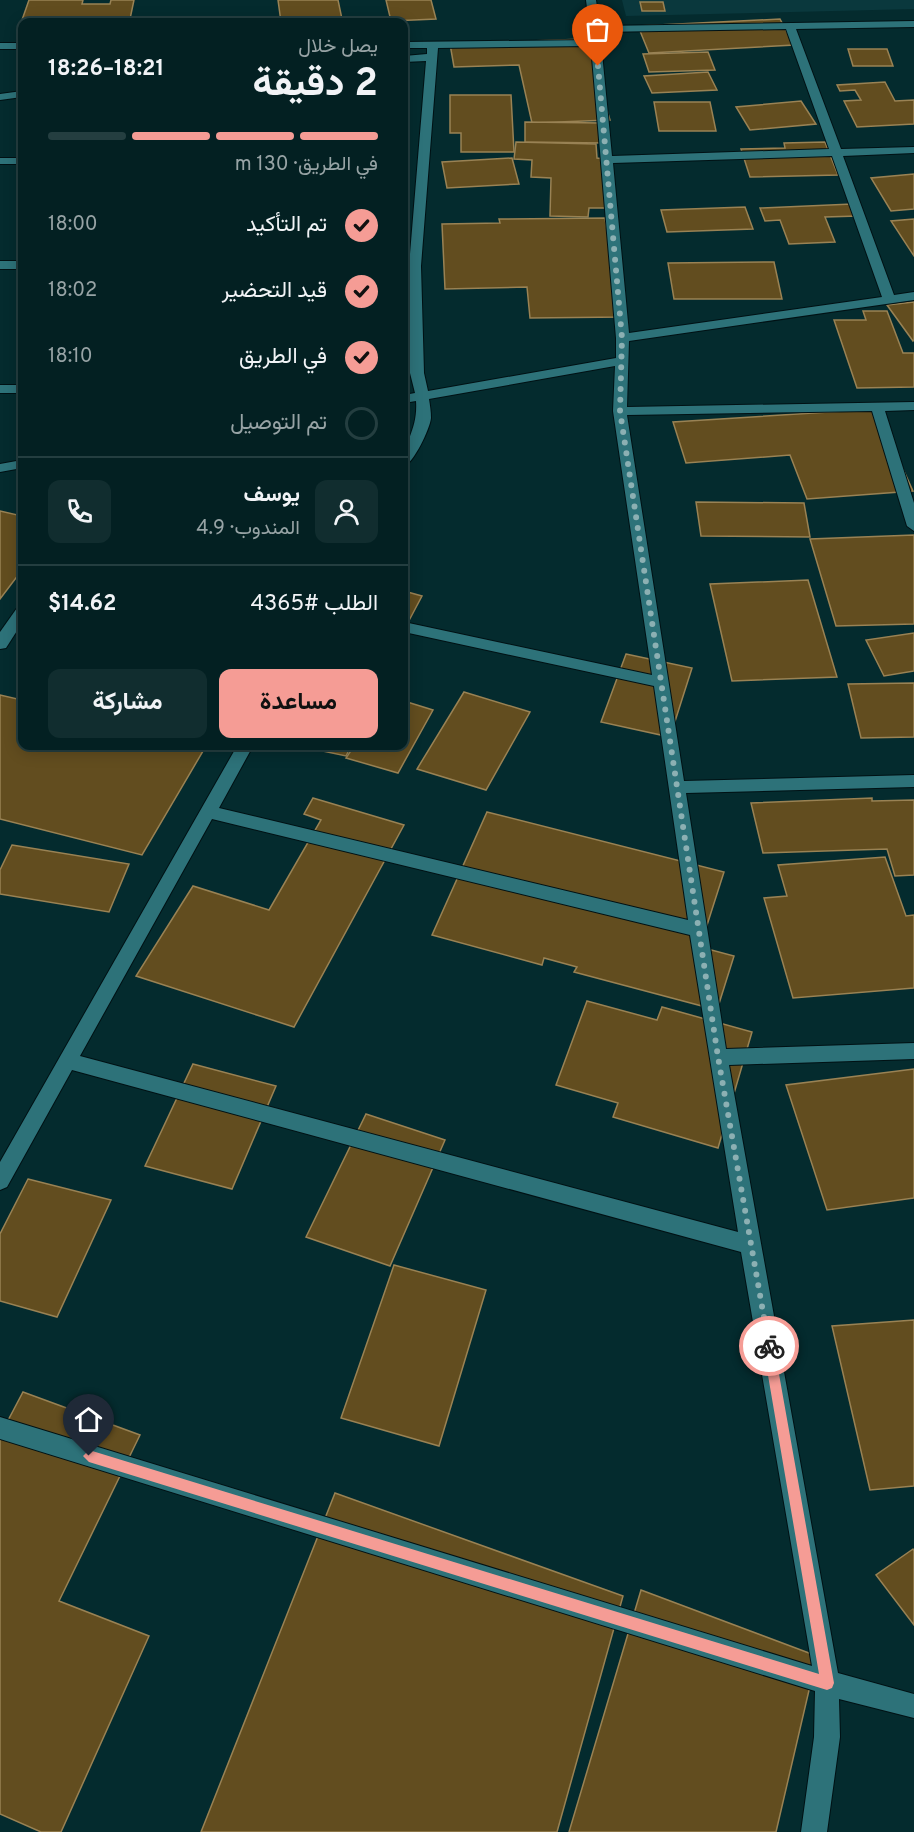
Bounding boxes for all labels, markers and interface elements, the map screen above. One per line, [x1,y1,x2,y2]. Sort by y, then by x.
pin [572,4,623,66]
icon: bag [581,13,614,46]
text: يصل خلال [298,34,378,60]
text: 18:21–18:26 [48,56,164,83]
text: 2 دقيقة [252,61,378,110]
text: في الطريق · 130 m [235,152,378,178]
icon: check [345,209,378,242]
text: 18:00 [48,212,98,238]
text: تم التأكيد [246,212,327,239]
icon: check [345,275,378,308]
text: 18:02 [48,278,97,304]
text: قيد التحضير [222,278,327,305]
icon: check [345,341,378,374]
text: 18:10 [48,344,92,370]
text: في الطريق [239,344,327,371]
text: تم التوصيل [230,410,327,437]
button: phone [48,480,111,543]
button: person [315,480,378,543]
text: يوسف [244,482,300,509]
text: المندوب · 4.9 [196,516,300,542]
text: $14.62 [48,591,117,618]
text: الطلب #4365 [250,591,378,618]
button: مشاركة [48,669,207,738]
button: مساعدة [219,669,378,738]
courier [739,1316,799,1376]
icon: bike [753,1330,786,1363]
pin [63,1394,114,1456]
icon: home [72,1403,105,1436]

